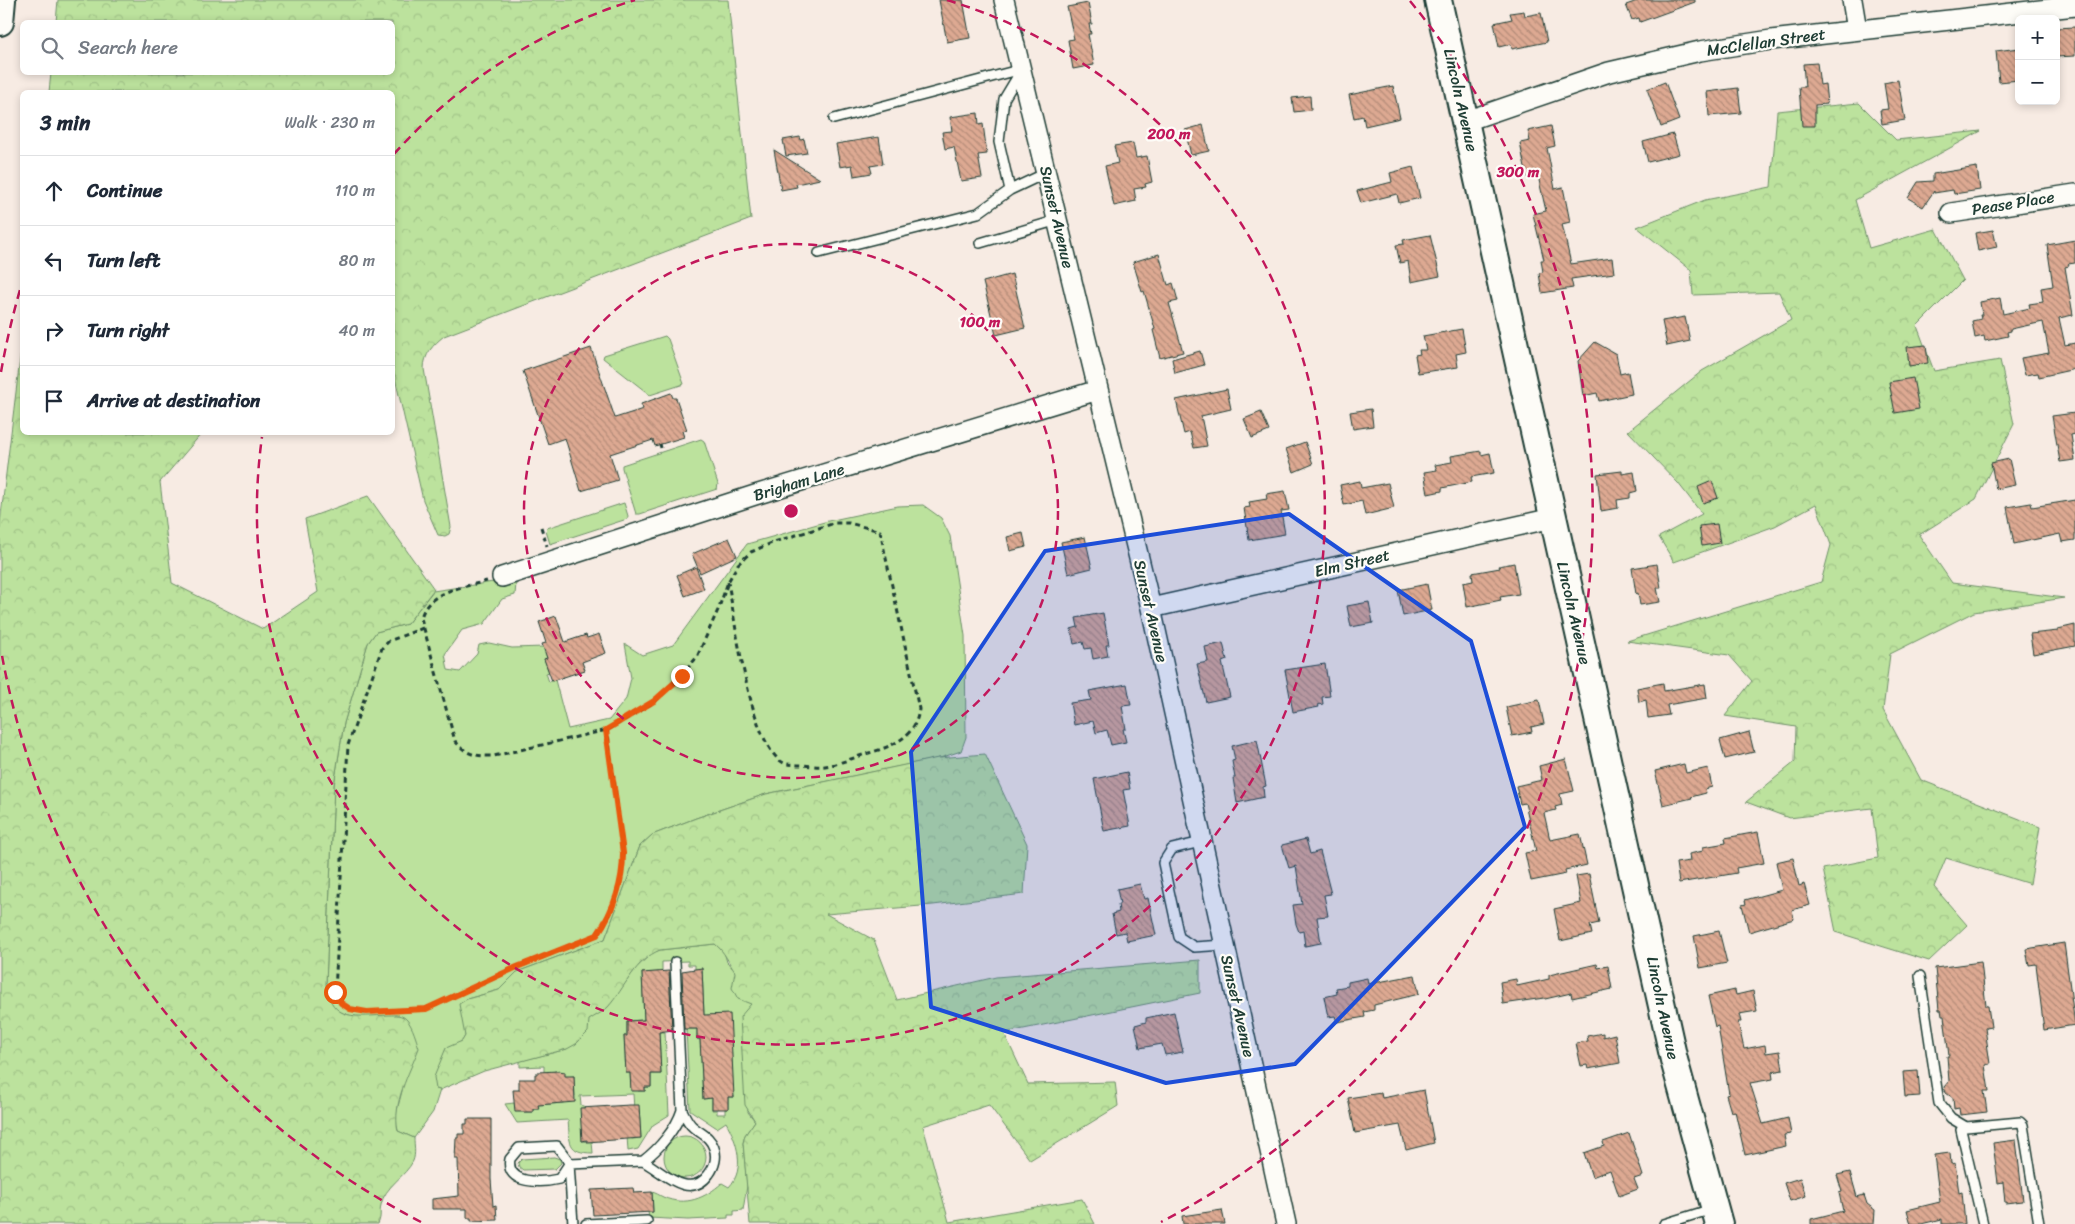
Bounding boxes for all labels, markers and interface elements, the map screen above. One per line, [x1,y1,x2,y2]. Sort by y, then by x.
map controls [2015,15,2060,105]
button: + [2015,15,2060,60]
street label: McClellan Street [1705,19,1827,65]
search box [20,20,395,75]
text: Search here [78,31,178,64]
icon: search [38,34,66,62]
street label: Lincoln Avenue [1435,46,1487,154]
button: − [2015,60,2060,105]
text: 3 min [40,104,90,142]
text: Walk · 230 m [284,108,375,137]
text: 200 m [1146,121,1191,147]
text: 300 m [1496,159,1540,185]
street label: Sunset Avenue [1031,163,1083,271]
text: Continue [87,174,163,207]
text: 110 m [335,176,375,205]
icon: ahead [40,177,68,205]
street label: Pease Place [1970,182,2056,224]
text: Turn left [87,244,160,277]
text: 80 m [339,246,375,275]
icon: left [40,247,68,275]
text: 100 m [960,309,1001,335]
text: Turn right [87,314,169,347]
text: 40 m [338,316,375,345]
icon: right [40,317,68,345]
text: Arrive at destination [87,384,260,417]
icon: arrive [40,387,68,415]
street label: Brigham Lane [750,454,848,510]
centre of rings [782,502,800,520]
street label: Elm Street [1312,540,1392,586]
street label: Sunset Avenue [1125,557,1177,665]
street label: Lincoln Avenue [1548,559,1600,667]
route end [671,665,694,688]
street label: Sunset Avenue [1212,952,1264,1060]
street label: Lincoln Avenue [1638,954,1688,1062]
route start [324,981,347,1004]

